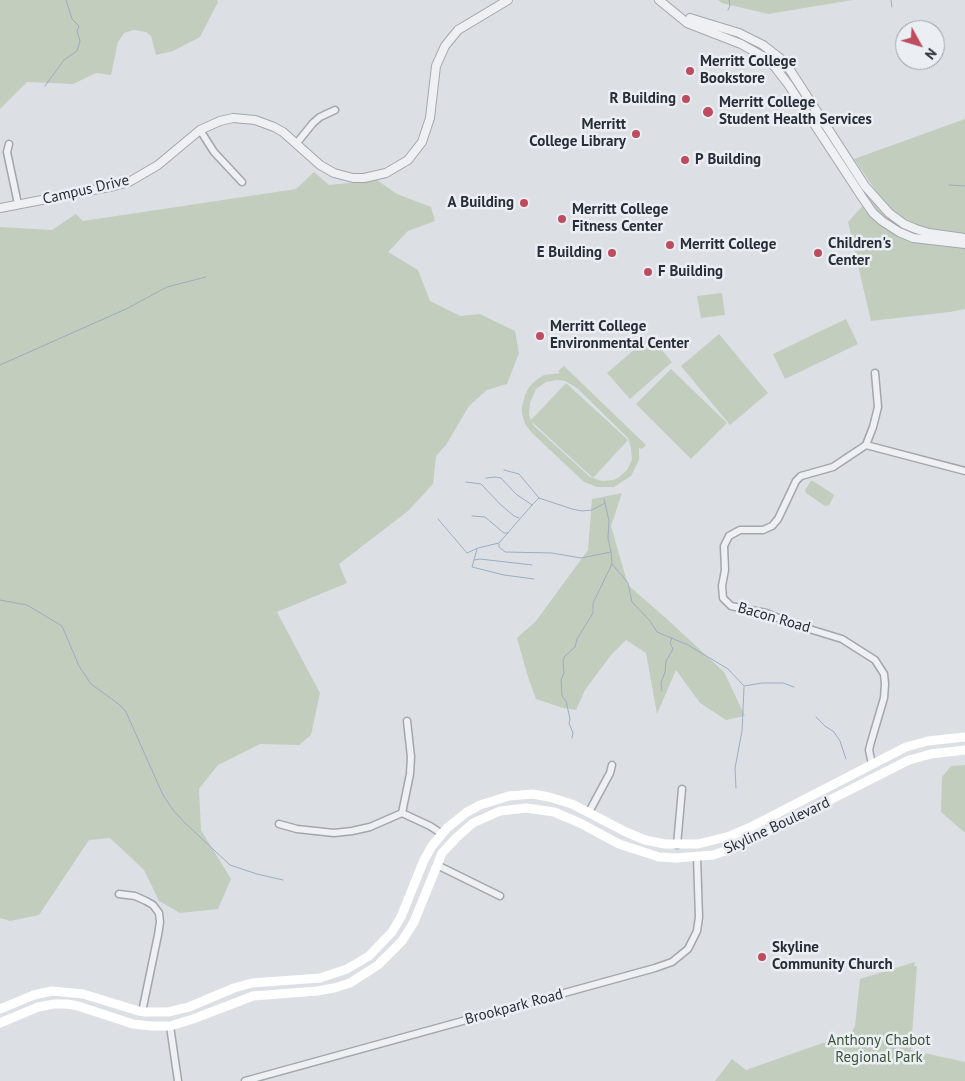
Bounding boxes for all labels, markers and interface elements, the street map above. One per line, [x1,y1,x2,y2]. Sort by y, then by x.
north arrow [895,20,945,70]
text: N [921,45,941,63]
place label: Merritt College Bookstore [700,53,796,88]
marker: Merritt College Bookstore [684,65,696,77]
place label: R Building [609,90,676,108]
marker: R Building [680,93,692,105]
place label: Merritt College Student Health Services [719,94,872,129]
marker: Merritt College Student Health Services [701,105,715,119]
place label: Merritt College Library [529,116,626,151]
marker: Merritt College Library [630,128,642,140]
place label: P Building [695,151,761,169]
marker: P Building [679,154,691,166]
street label: Campus Drive [41,171,131,209]
place label: A Building [447,194,514,212]
marker: A Building [518,197,530,209]
place label: Merritt College Fitness Center [572,201,668,236]
marker: Merritt College Fitness Center [556,213,568,225]
place label: Children's Center [828,235,891,270]
place label: Merritt College [680,236,776,254]
marker: Merritt College [664,239,676,251]
place label: E Building [537,244,602,262]
marker: E Building [606,247,618,259]
marker: Children's Center [812,247,824,259]
place label: F Building [658,263,723,281]
marker: F Building [642,266,654,278]
place label: Merritt College Environmental Center [550,318,689,353]
marker: Merritt College Environmental Center [534,330,546,342]
street label: Bacon Road [736,599,812,637]
street label: Skyline Boulevard [721,794,833,858]
place label: Skyline Community Church [772,939,893,974]
marker: Skyline Community Church [756,951,768,963]
street label: Brookpark Road [463,985,565,1029]
park label: Anthony Chabot Regional Park [828,1032,930,1067]

